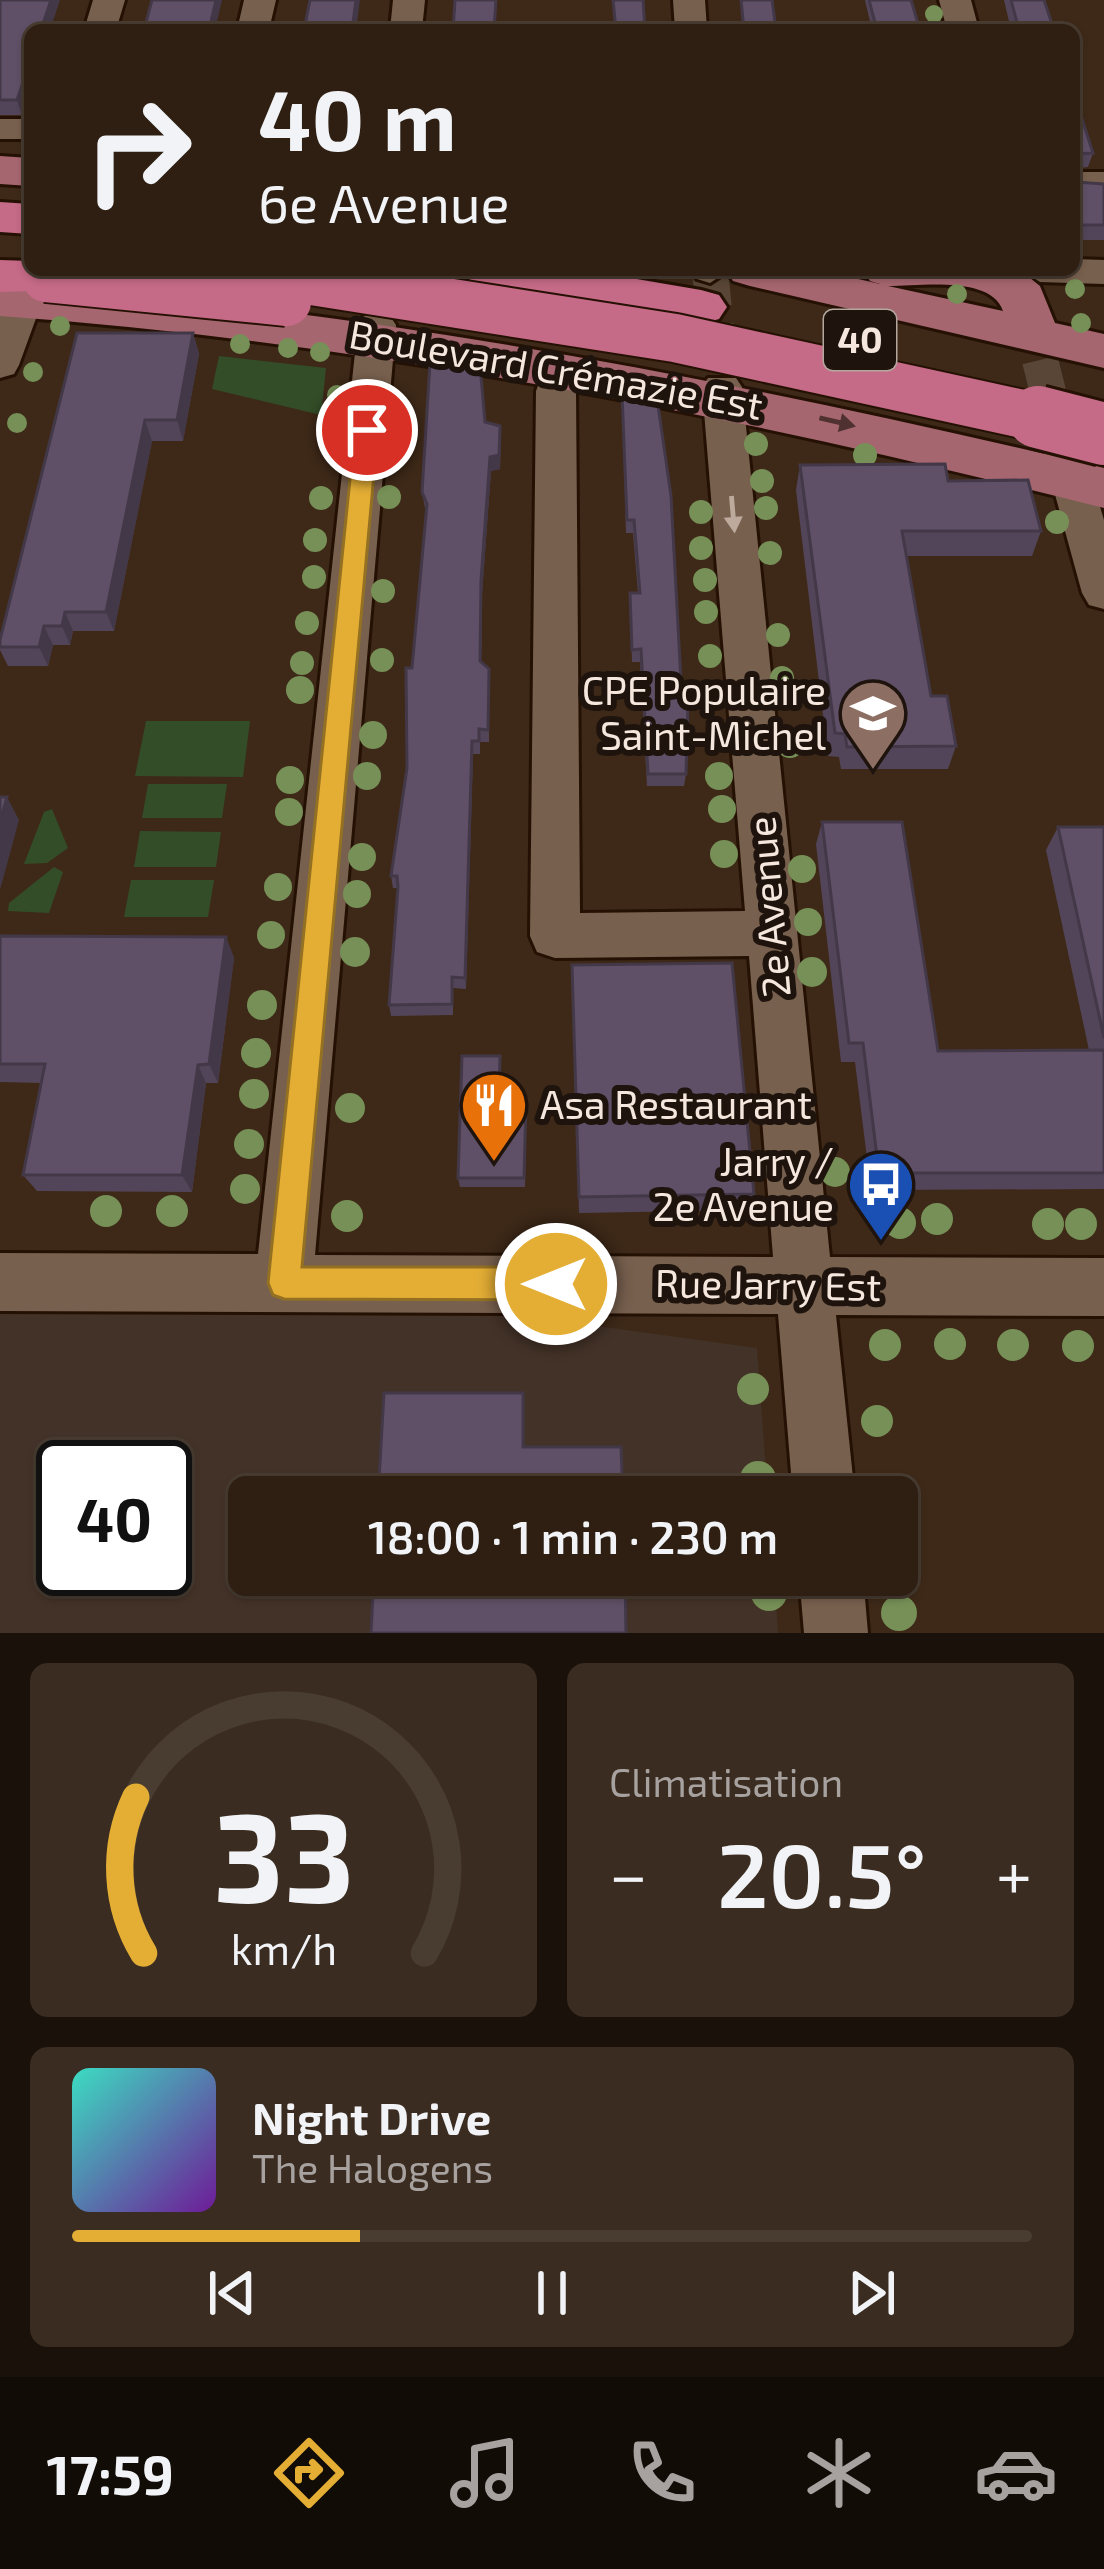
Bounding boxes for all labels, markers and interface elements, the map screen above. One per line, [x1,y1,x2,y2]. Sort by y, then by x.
text: 40 m [258,67,457,168]
icon: right [60,72,216,228]
text: 6e Avenue [258,169,510,234]
street label: Boulevard Crémazie Est [346,309,767,428]
road number: 40 [824,310,896,370]
pin [316,379,418,481]
icon: arrive [334,397,400,463]
one-way arrow [819,413,856,432]
one-way arrow [724,496,743,533]
place label: CPE Populaire Saint-Michel [582,666,826,758]
school or university icon: CPE Populaire Saint-Michel [838,678,908,772]
street label: 2e Avenue [736,815,799,999]
restaurant icon: Asa Restaurant [459,1070,529,1164]
place label: Asa Restaurant [540,1080,812,1127]
place label: Jarry / 2e Avenue [653,1137,834,1229]
bus stop icon: Jarry / 2e Avenue [846,1149,916,1243]
position arrow [493,1221,619,1347]
street label: Rue Jarry Est [655,1258,881,1309]
speed limit sign: 40 [36,1440,192,1596]
text: 18:00 · 1 min · 230 m [368,1509,778,1563]
text: Climatisation [609,1758,843,1805]
text: 33 [213,1777,354,1927]
text: 20.5° [717,1818,926,1926]
text: − [609,1833,648,1912]
text: + [996,1833,1032,1912]
text: km/h [230,1922,337,1974]
text: Night Drive [252,2090,491,2144]
text: The Halogens [252,2144,493,2191]
icon: previous [199,2260,265,2326]
icon: pause [519,2260,585,2326]
icon: next [839,2260,905,2326]
icon: directions [267,2431,351,2515]
icon: music [443,2431,527,2515]
icon: phone [620,2431,704,2515]
icon: climate [797,2431,881,2515]
icon: car [974,2431,1058,2515]
text: 17:59 [46,2441,174,2506]

